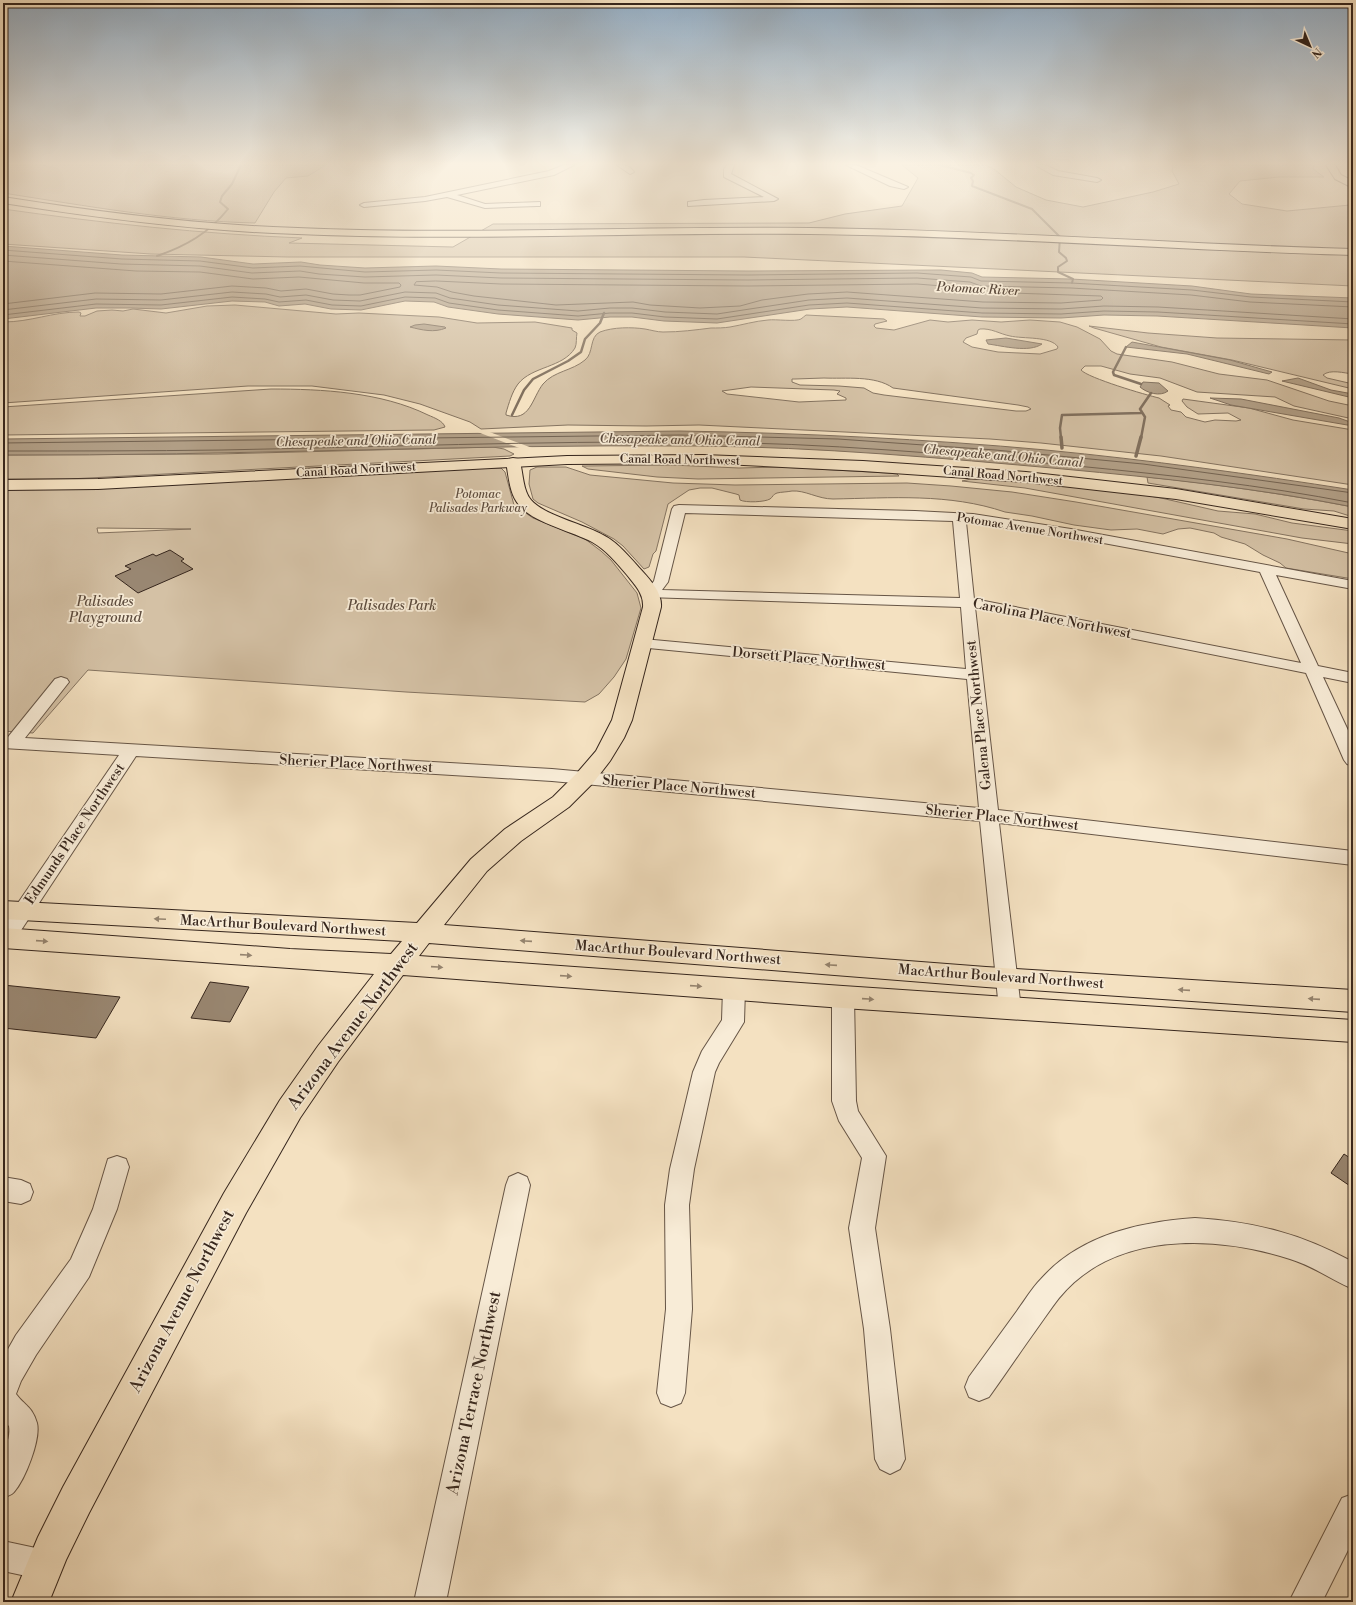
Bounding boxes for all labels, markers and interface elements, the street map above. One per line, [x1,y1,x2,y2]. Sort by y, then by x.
north arrow [1290,26,1330,66]
text: N [1308,44,1324,61]
water label: Potomac River [935,279,1020,299]
water label: Chesapeake and Ohio Canal [600,431,761,449]
water label: Chesapeake and Ohio Canal [276,432,437,450]
water label: Chesapeake and Ohio Canal [922,441,1085,471]
street label: Canal Road Northwest [620,451,741,469]
street label: Canal Road Northwest [296,459,417,481]
street label: Canal Road Northwest [942,463,1064,489]
park label: Potomac Palisades Parkway [428,487,528,516]
street label: Potomac Avenue Northwest [956,510,1105,548]
park label: Palisades Playground [68,593,142,627]
street label: Carolina Place Northwest [971,595,1133,643]
park label: Palisades Park [347,597,436,615]
street label: Galena Place Northwest [962,639,996,791]
street label: Dorsett Place Northwest [731,643,887,675]
street label: Sherier Place Northwest [279,751,433,777]
street label: Edmunds Place Northwest [21,760,129,908]
street label: Sherier Place Northwest [602,771,757,803]
street label: Sherier Place Northwest [924,801,1080,835]
street label: MacArthur Boulevard Northwest [179,912,387,940]
one-way arrow [154,916,166,923]
one-way arrow [36,937,48,944]
street label: MacArthur Boulevard Northwest [574,937,782,969]
street label: Arizona Avenue Northwest [282,938,423,1115]
one-way arrow [520,938,532,945]
one-way arrow [240,952,252,959]
one-way arrow [825,961,837,968]
street label: MacArthur Boulevard Northwest [897,961,1105,993]
one-way arrow [431,963,443,970]
one-way arrow [560,973,573,980]
one-way arrow [690,982,702,989]
one-way arrow [1178,986,1190,993]
one-way arrow [862,995,874,1002]
one-way arrow [1308,995,1320,1002]
street label: Arizona Avenue Northwest [124,1206,240,1397]
street label: Arizona Terrace Northwest [441,1289,506,1498]

